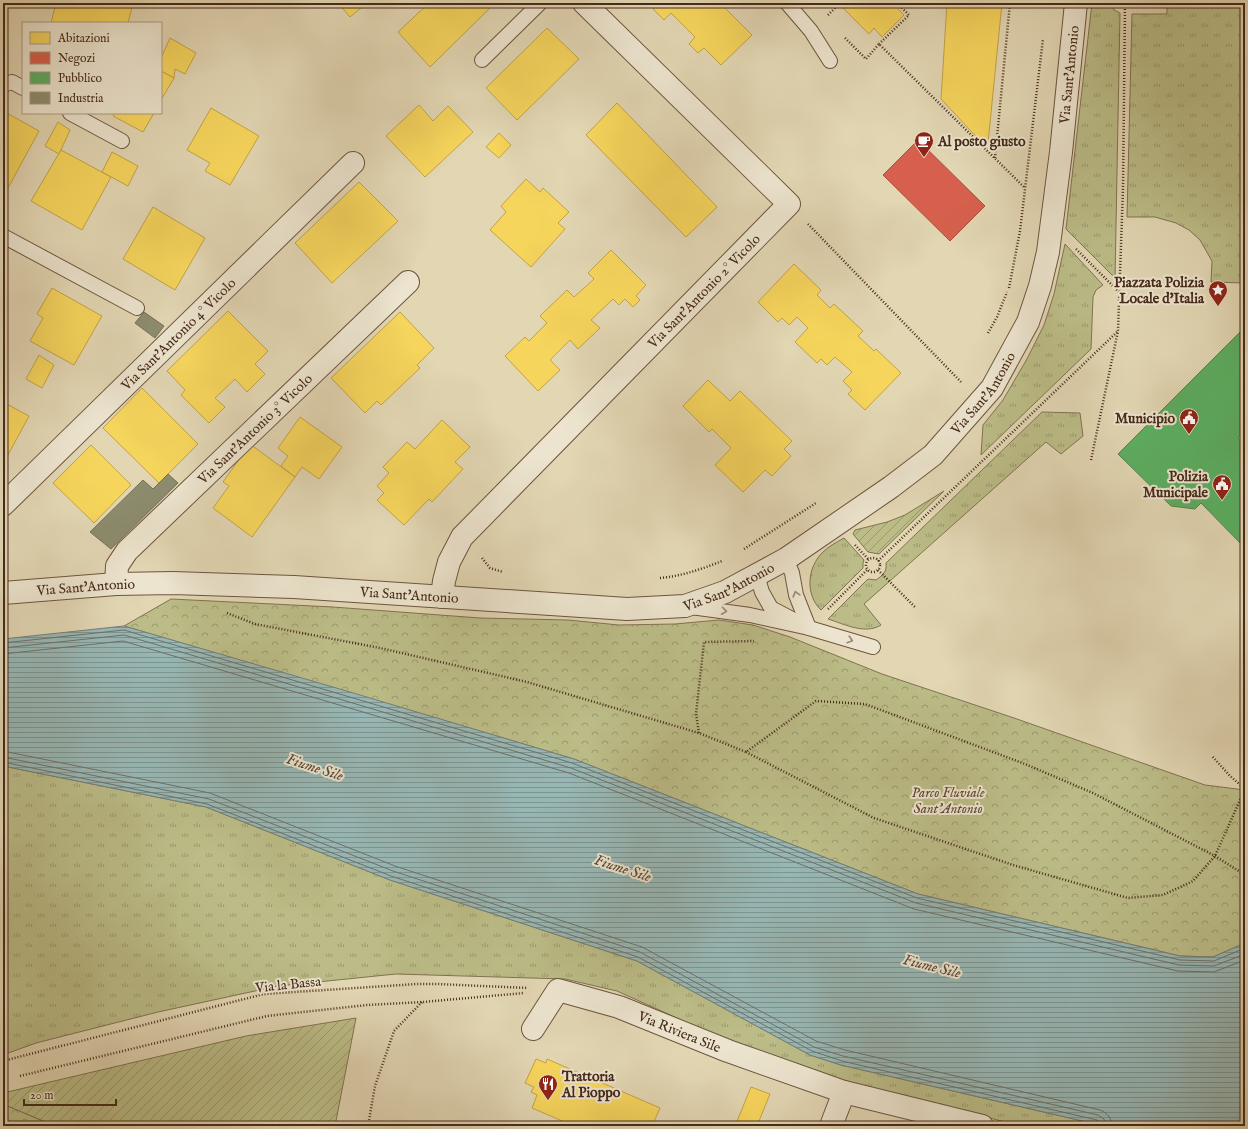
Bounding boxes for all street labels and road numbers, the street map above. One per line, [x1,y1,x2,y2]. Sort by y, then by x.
street label: Via Sant'Antonio [1056,24,1084,126]
street label: Via Sant'Antonio 2° Vicolo [644,230,765,353]
street label: Via Sant'Antonio 4° Vicolo [117,274,241,395]
street label: Via Sant'Antonio [947,349,1020,439]
street label: Via Sant'Antonio 3° Vicolo [194,370,317,489]
street label: Via Sant'Antonio [680,559,778,616]
street label: Via Sant'Antonio [35,576,136,600]
street label: Via Sant'Antonio [358,583,460,608]
street label: Via la Bassa [253,972,323,998]
street label: Via Riviera Sile [634,1007,724,1057]

